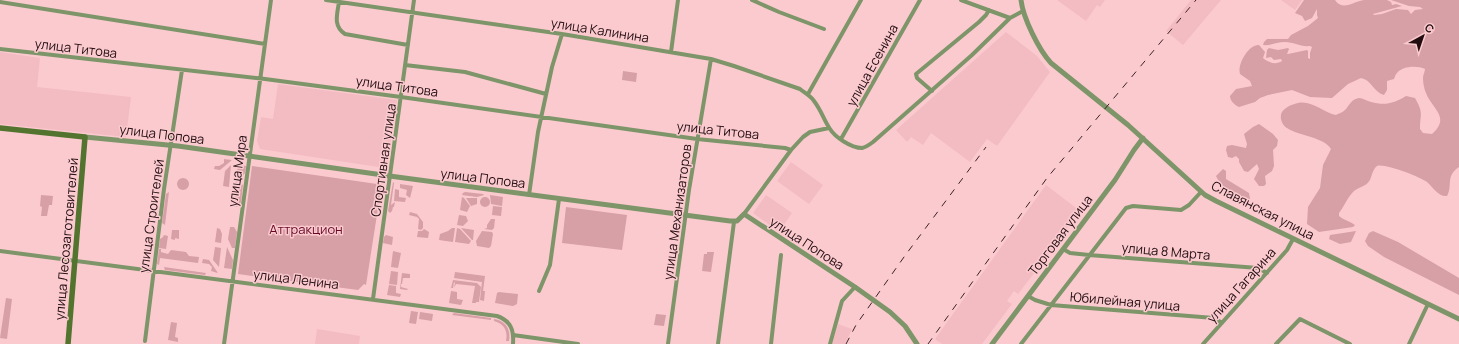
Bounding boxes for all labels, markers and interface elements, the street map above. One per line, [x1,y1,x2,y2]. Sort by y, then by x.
street label: улица Калинина [550,13,650,47]
north arrow [1403,16,1443,56]
text: С [1422,20,1438,36]
street label: улица Есенина [842,21,902,109]
street label: улица Титова [34,34,118,62]
street label: улица Титова [355,71,439,101]
street label: Спортивная улица [366,102,400,218]
street label: улица Титова [676,117,760,143]
street label: улица Попова [119,120,205,148]
street label: улица Мира [223,134,251,208]
street label: улица Механизаторов [659,143,695,281]
street label: улица Лесозаготовителей [50,157,82,321]
street label: улица Строителей [134,158,168,274]
street label: улица Попова [440,164,526,192]
street label: Славянская улица [1208,176,1318,244]
street label: Торговая улица [1024,191,1096,279]
street label: улица Попова [766,212,848,274]
park label: Аттракцион [269,220,343,238]
street label: улица 8 Марта [1121,238,1211,264]
street label: улица Гагарина [1202,243,1280,327]
street label: улица Ленина [252,265,340,293]
street label: Юбилейная улица [1069,287,1181,315]

